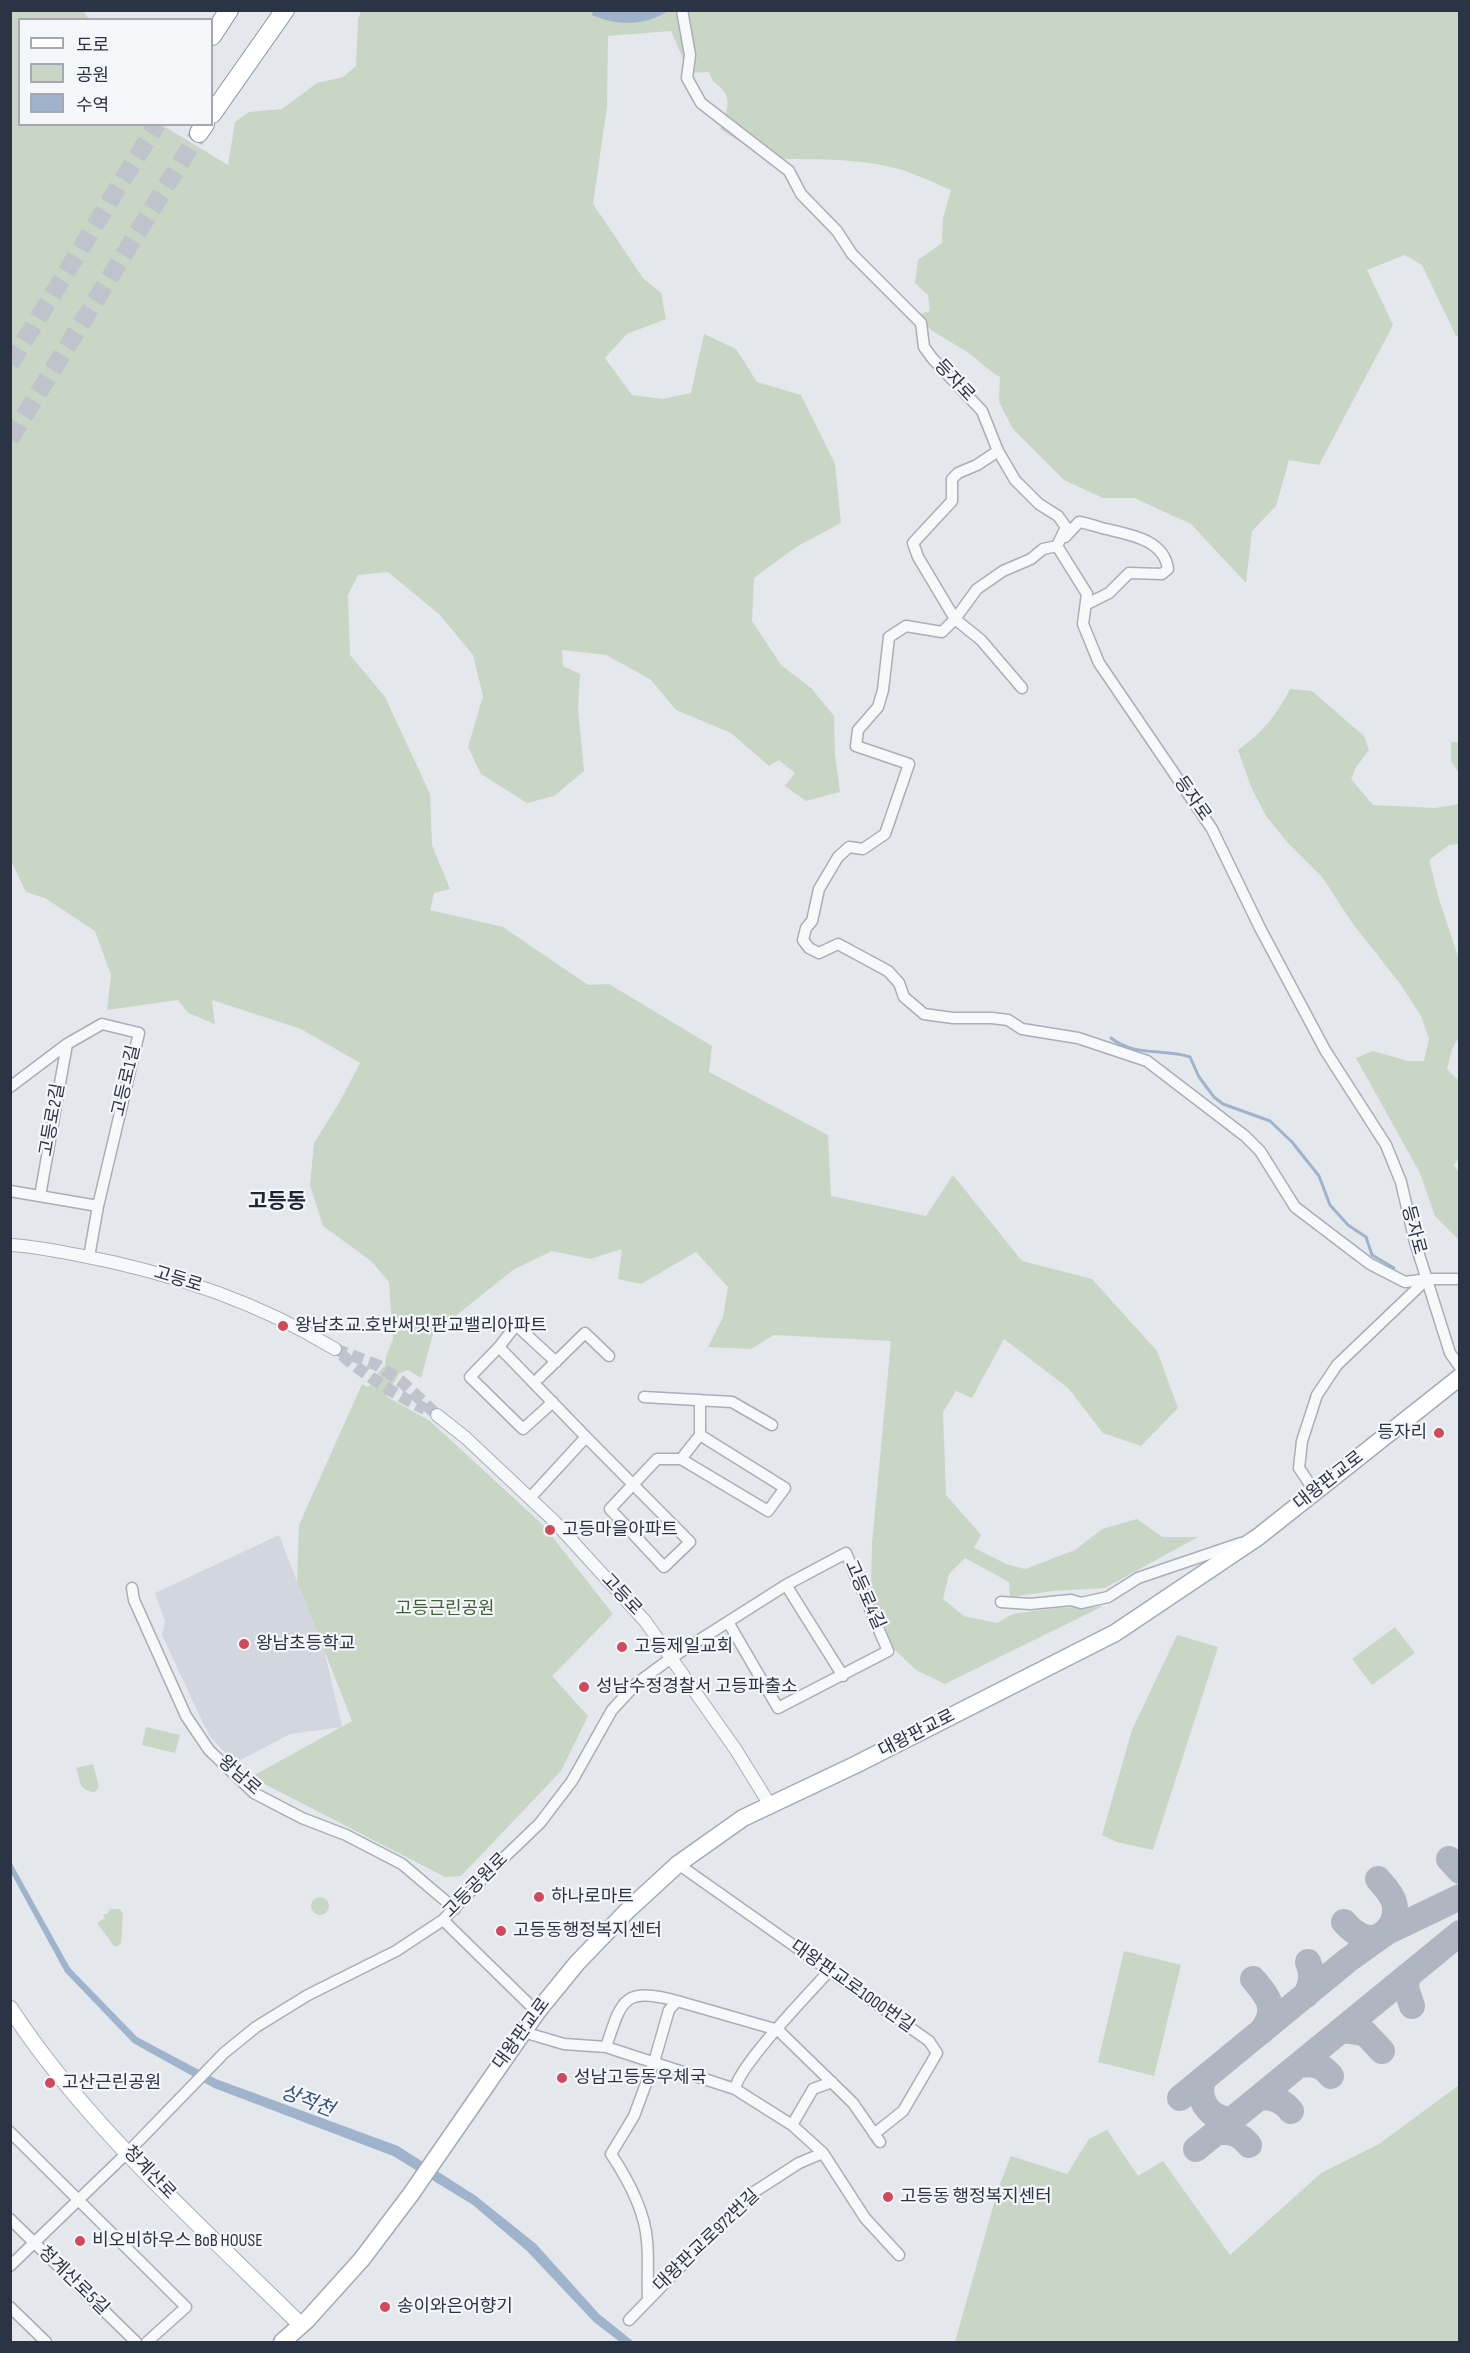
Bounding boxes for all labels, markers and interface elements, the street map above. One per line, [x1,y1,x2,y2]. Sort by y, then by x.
legend [18,18,213,126]
text: 도로 [76,35,109,56]
text: 공원 [76,65,109,86]
text: 수역 [76,95,109,116]
street label: 등자로 [929,355,979,407]
street label: 등자로 [1169,772,1215,826]
street label: 고등로1길 [108,1043,146,1119]
street label: 고등로2길 [36,1082,70,1158]
district label: 고등동 [248,1190,306,1216]
street label: 등자로 [1396,1203,1430,1257]
street label: 고등로 [151,1262,205,1298]
place label: 왕남초교.호반써밋판교밸리아파트 [295,1315,547,1337]
marker: 왕남초교.호반써밋판교밸리아파트 [276,1319,290,1333]
place label: 등자리 [1377,1422,1427,1444]
marker: 등자리 [1432,1426,1446,1440]
street label: 대왕판교로 [1290,1447,1368,1515]
place label: 고등마을아파트 [562,1519,678,1541]
marker: 고등마을아파트 [543,1523,557,1537]
street label: 고등로4길 [839,1557,889,1633]
street label: 고등로 [596,1569,646,1621]
park label: 고등근린공원 [395,1598,495,1620]
place label: 왕남초등학교 [256,1633,355,1655]
place label: 고등제일교회 [634,1636,733,1658]
marker: 왕남초등학교 [237,1637,251,1651]
marker: 고등제일교회 [615,1640,629,1654]
place label: 성남수정경찰서 고등파출소 [596,1676,798,1698]
marker: 성남수정경찰서 고등파출소 [577,1680,591,1694]
street label: 대왕판교로 [875,1706,959,1762]
street label: 왕남로 [213,1752,265,1800]
street label: 고등공원로 [439,1849,513,1923]
place label: 하나로마트 [551,1886,634,1908]
marker: 하나로마트 [532,1890,546,1904]
place label: 고등동행정복지센터 [513,1920,662,1942]
marker: 고등동행정복지센터 [494,1924,508,1938]
street label: 대왕판교로1000번길 [786,1936,918,2038]
street label: 대왕판교로 [489,1994,555,2074]
place label: 성남고등동우체국 [574,2067,706,2089]
marker: 성남고등동우체국 [555,2071,569,2085]
place label: 고산근린공원 [62,2072,161,2094]
marker: 고산근린공원 [43,2076,57,2090]
water label: 상적천 [277,2081,337,2123]
street label: 청계산로 [118,2142,180,2204]
street label: 대왕판교로972번길 [650,2185,764,2297]
place label: 고등동 행정복지센터 [900,2186,1052,2208]
marker: 고등동 행정복지센터 [881,2190,895,2204]
place label: 비오비하우스 BoB HOUSE [92,2230,263,2252]
marker: 비오비하우스 BoB HOUSE [73,2234,87,2248]
street label: 청계산로5길 [33,2242,113,2320]
place label: 송이와은어향기 [397,2296,513,2318]
marker: 송이와은어향기 [378,2300,392,2314]

